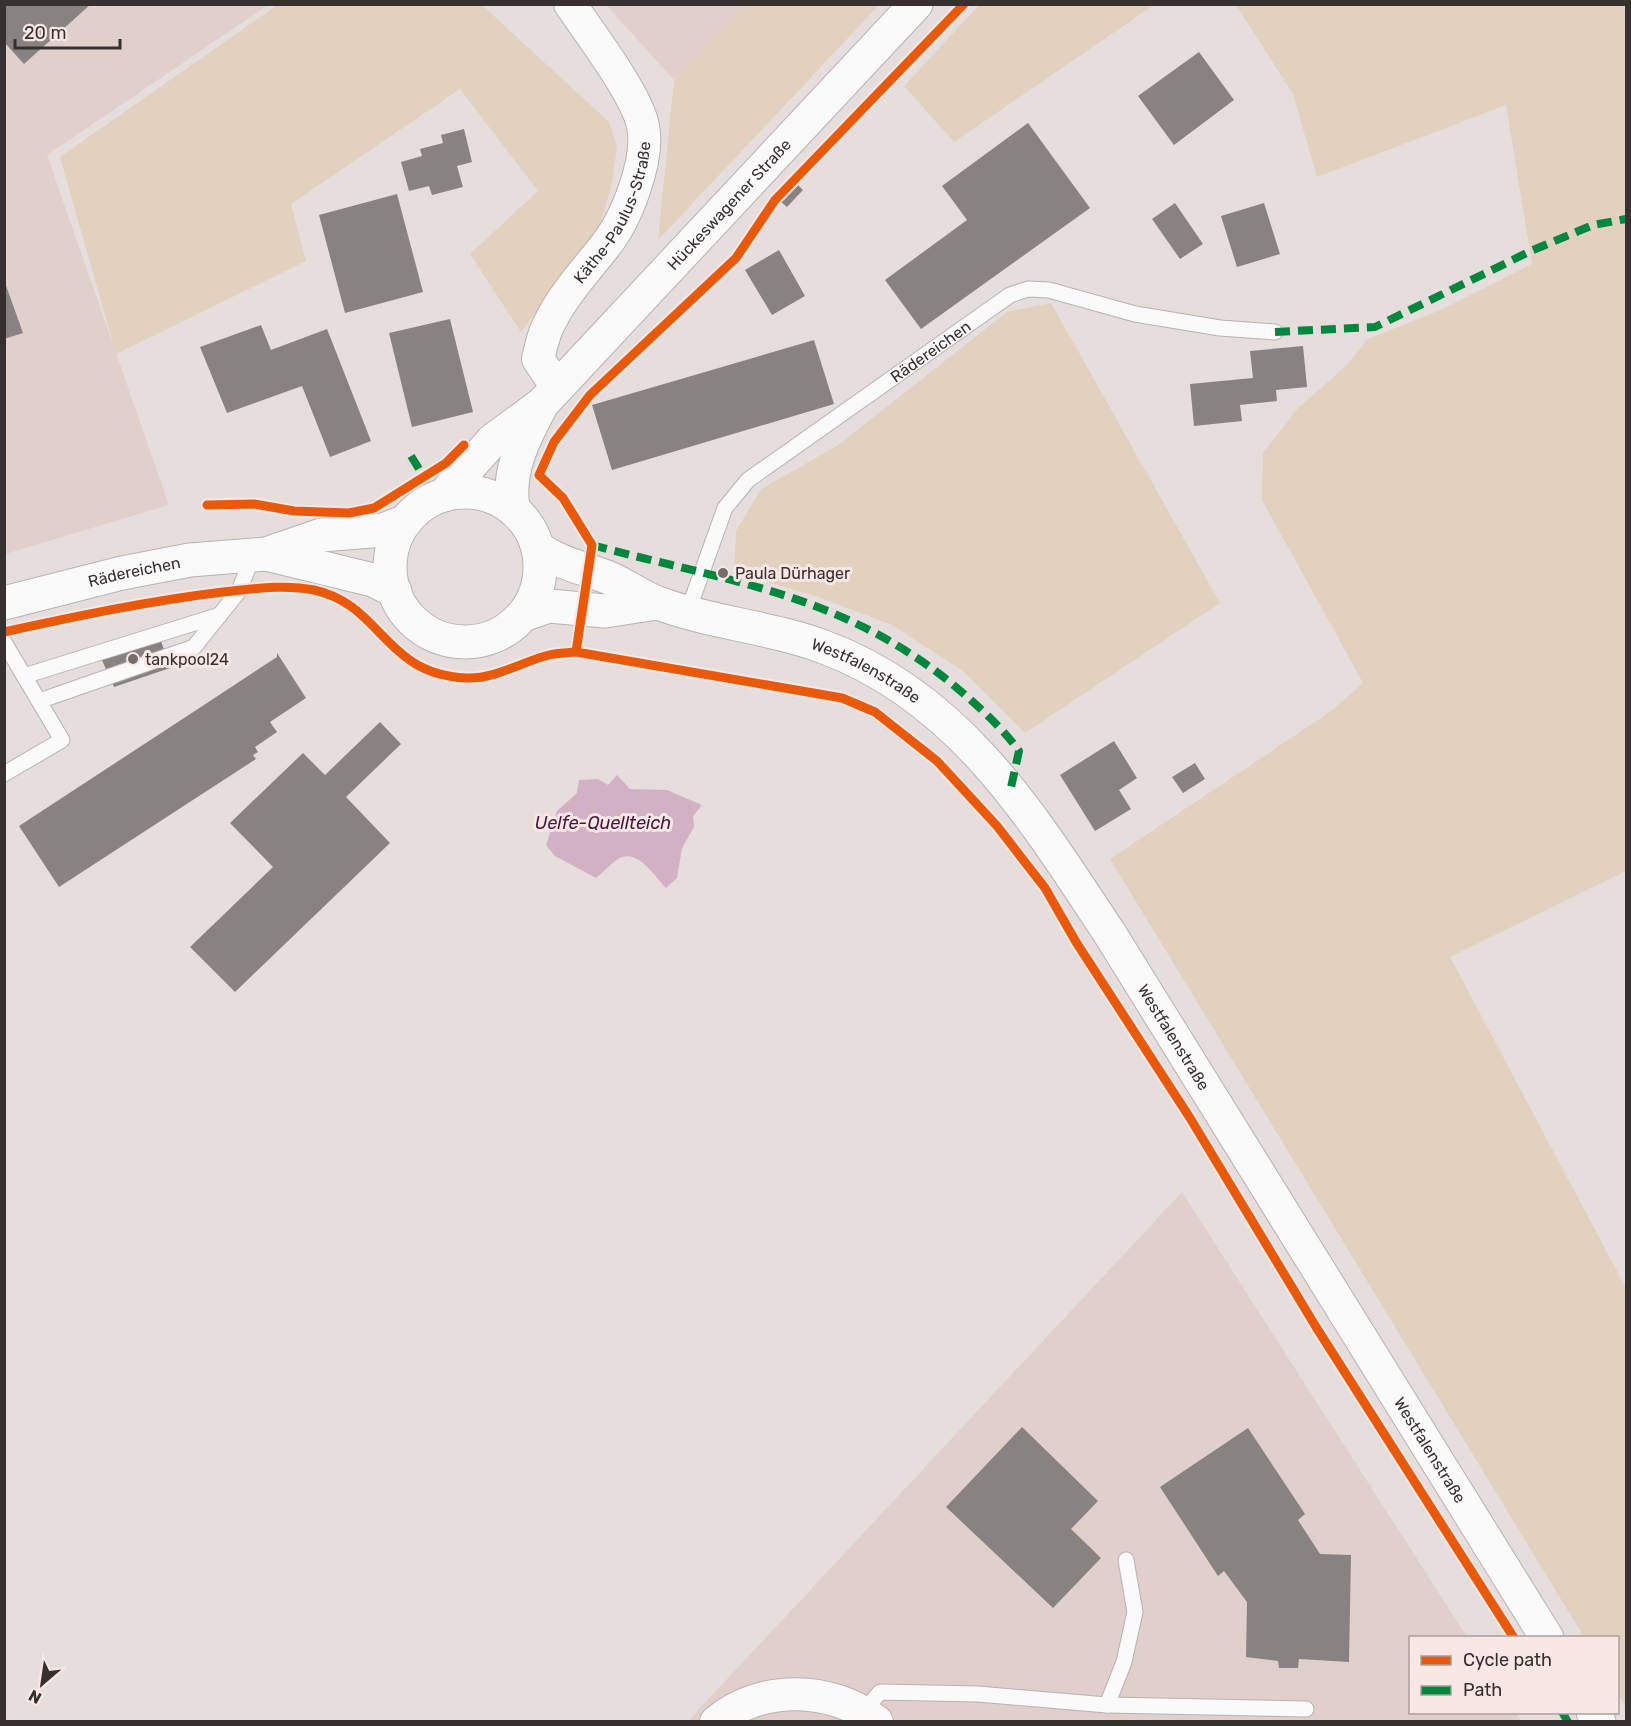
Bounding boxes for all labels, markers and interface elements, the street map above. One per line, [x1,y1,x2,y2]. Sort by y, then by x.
scale bar [15,12,120,50]
text: 20 m [24,22,66,44]
street label: Hückeswagener Straße [663,135,795,274]
street label: Käthe-Paulus-Straße [570,141,654,287]
street label: Rädereichen [887,317,975,386]
street label: Rädereichen [86,553,182,591]
place label: Paula Dürhager [735,564,850,583]
marker: Paula Dürhager [716,566,730,580]
street label: Westfalenstraße [809,634,924,707]
place label: tankpool24 [145,650,229,669]
marker: tankpool24 [126,652,140,666]
water label: Uelfe-Quellteich [535,812,671,834]
street label: Westfalenstraße [1134,981,1213,1094]
street label: Westfalenstraße [1390,1394,1470,1507]
legend [1409,1636,1619,1714]
text: Cycle path [1463,1649,1552,1671]
north arrow [12,1654,72,1714]
text: Path [1463,1679,1502,1701]
text: N [25,1686,45,1708]

